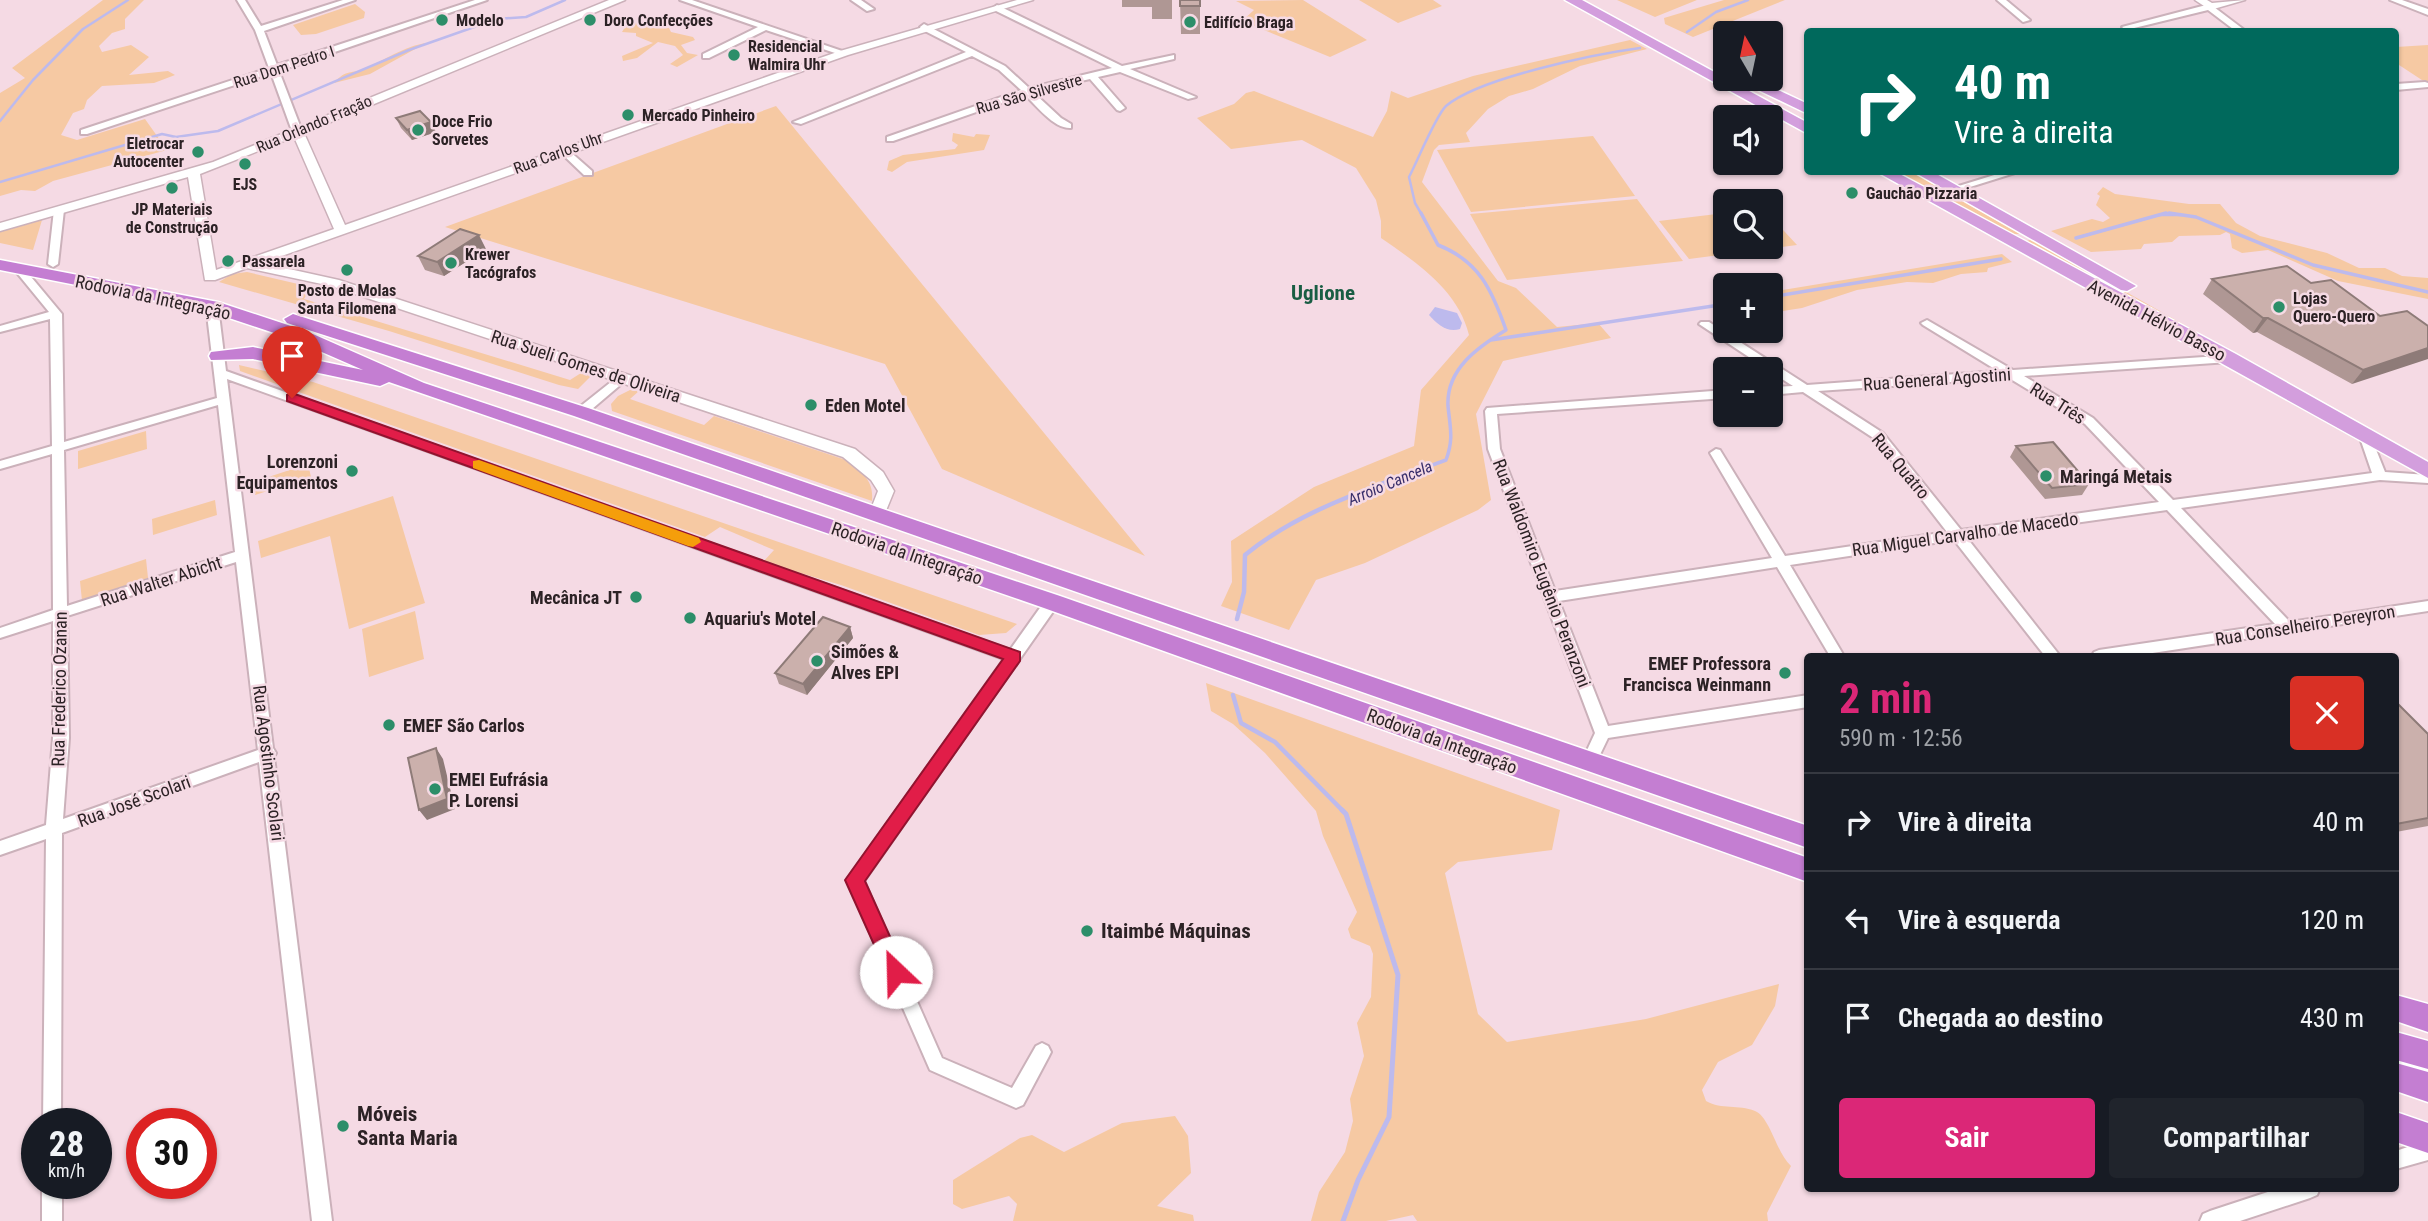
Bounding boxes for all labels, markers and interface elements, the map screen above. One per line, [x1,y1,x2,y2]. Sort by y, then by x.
place label: Modelo [456,11,504,30]
place label: Doro Confecções [604,11,713,30]
marker: Modelo [434,12,450,28]
marker: Doro Confecções [582,12,598,28]
place label: Edifício Braga [1204,13,1294,32]
marker: Edifício Braga [1182,14,1198,30]
north arrow [1713,21,1783,91]
map controls [1713,21,1783,427]
place label: Residencial Walmira Uhr [748,37,826,74]
street label: Rua Dom Pedro I [231,42,337,92]
marker: Residencial Walmira Uhr [726,47,742,63]
text: 40 m [1954,54,2051,111]
icon: right [1839,56,1930,147]
street label: Rua São Silvestre [974,70,1084,118]
street label: Rua Orlando Fração [253,91,375,157]
button: sound [1713,105,1783,175]
place label: Mercado Pinheiro [642,106,755,125]
marker: Mercado Pinheiro [620,107,636,123]
place label: Doce Frio Sorvetes [432,112,492,149]
text: Vire à direita [1954,113,2114,151]
marker: Doce Frio Sorvetes [410,122,426,138]
street label: Rua Carlos Uhr [511,128,605,178]
place label: Eletrocar Autocenter [113,134,184,171]
marker: Eletrocar Autocenter [190,144,206,160]
marker: EJS [237,156,253,172]
place label: EJS [233,175,258,194]
marker: JP Materiais de Construção [164,180,180,196]
place label: Gauchão Pizzaria [1866,184,1978,203]
marker: Gauchão Pizzaria [1844,185,1860,201]
button: search [1713,189,1783,259]
place label: JP Materiais de Construção [126,200,218,237]
place label: Krewer Tacógrafos [465,245,536,282]
place label: Passarela [242,252,305,271]
marker: Passarela [220,253,236,269]
marker: Krewer Tacógrafos [443,255,459,271]
marker: Posto de Molas Santa Filomena [339,262,355,278]
street label: Rodovia da Integração [73,270,233,324]
button: + [1713,273,1783,343]
street label: Avenida Hélvio Basso [2084,275,2230,365]
place label: Posto de Molas Santa Filomena [298,281,397,318]
district label: Uglione [1291,281,1355,305]
place label: Lojas Quero-Quero [2293,289,2375,326]
marker: Lojas Quero-Quero [2271,299,2287,315]
street label: Rua Sueli Gomes de Oliveira [488,325,684,407]
pin [262,326,322,398]
icon: arrive [273,337,311,375]
button: − [1713,357,1783,427]
street label: Rua General Agostini [1862,363,2012,395]
street label: Rua Três [2026,378,2090,428]
place label: Eden Motel [825,395,905,416]
marker: Eden Motel [803,397,819,413]
street label: Rua Quatro [1868,429,1934,503]
place label: Lorenzoni Equipamentos [236,451,338,493]
street label: Rua Waldomiro Eugênio Peranzoni [1489,456,1595,690]
water label: Arroio Cancela [1344,457,1435,510]
marker: Lorenzoni Equipamentos [344,463,360,479]
place label: Maringá Metais [2060,466,2172,487]
marker: Maringá Metais [2038,468,2054,484]
street label: Rua Miguel Carvalho de Macedo [1851,508,2079,560]
street label: Rodovia da Integração [829,517,985,589]
street label: Rua Walter Abicht [98,552,224,610]
place label: Mecânica JT [530,587,622,608]
marker: Mecânica JT [628,589,644,605]
street label: Rua Conselheiro Pereyron [2213,600,2397,650]
place label: Aquariu's Motel [704,608,816,629]
marker: Aquariu's Motel [682,610,698,626]
street label: Rua Frederico Ozanan [47,611,71,767]
place label: Simões & Alves EPI [831,641,899,683]
marker: Simões & Alves EPI [809,653,825,669]
place label: EMEF Professora Francisca Weinmann [1623,653,1771,695]
marker: EMEF Professora Francisca Weinmann [1777,665,1793,681]
text: 2 min [1839,674,1932,723]
button: close [2290,676,2364,750]
street label: Rua Agostinho Scolari [249,684,289,842]
street label: Rodovia da Integração [1364,704,1520,778]
place label: EMEF São Carlos [403,715,525,736]
marker: EMEF São Carlos [381,717,397,733]
text: 590 m · 12:56 [1839,725,1963,752]
place label: EMEI Eufrásia P. Lorensi [449,769,548,811]
street label: Rua José Scolari [75,771,193,831]
marker: EMEI Eufrásia P. Lorensi [427,781,443,797]
icon: right [1839,803,1877,841]
text: Vire à direita [1898,807,2032,837]
text: 40 m [2313,807,2364,837]
icon: left [1839,901,1877,939]
text: Vire à esquerda [1898,905,2061,935]
text: 120 m [2300,905,2364,935]
place label: Itaimbé Máquinas [1101,919,1251,943]
marker: Itaimbé Máquinas [1079,923,1095,939]
position arrow [859,935,933,1009]
icon: arrive [1839,999,1877,1037]
text: Chegada ao destino [1898,1003,2103,1033]
text: 430 m [2300,1003,2364,1033]
button: Sair [1839,1098,2095,1178]
button: Compartilhar [2109,1098,2364,1178]
place label: Móveis Santa Maria [357,1102,458,1150]
speed limit sign: 30 [126,1108,217,1199]
marker: Móveis Santa Maria [335,1118,351,1134]
text: 28 [49,1124,84,1165]
text: km/h [48,1160,85,1181]

